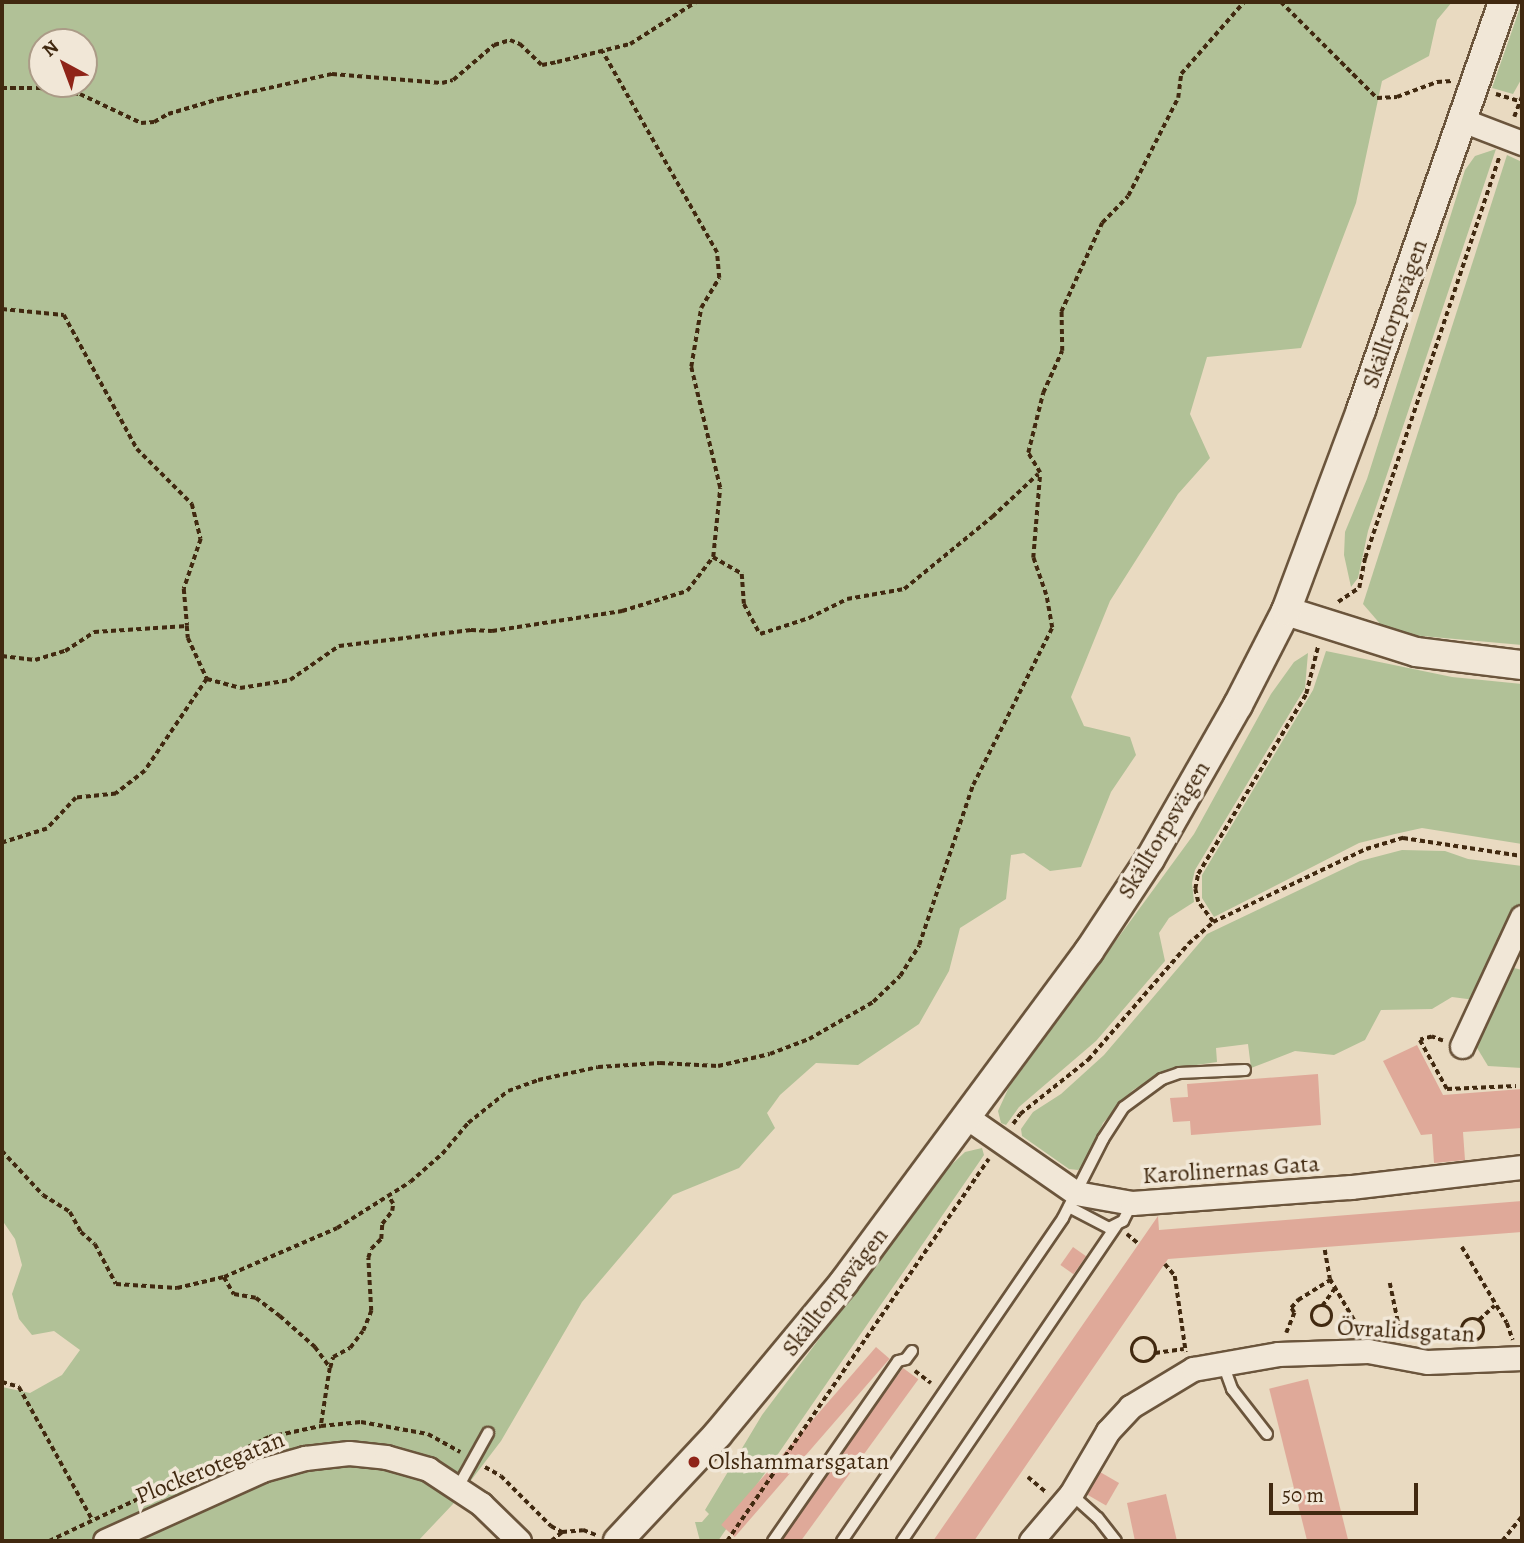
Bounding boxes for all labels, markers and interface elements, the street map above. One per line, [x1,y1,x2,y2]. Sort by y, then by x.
north arrow [28,28,98,98]
text: N [37,34,64,63]
street label: Skälltorpsvägen [1356,236,1434,392]
street label: Skälltorpsvägen [1112,756,1216,904]
street label: Karolinernas Gata [1141,1149,1321,1191]
street label: Skälltorpsvägen [776,1222,894,1362]
street label: Övralidsgatan [1336,1313,1476,1349]
street label: Plockerotegatan [131,1425,289,1511]
place label: Olshammarsgatan [708,1448,889,1476]
marker: Olshammarsgatan [686,1454,702,1470]
scale bar [1272,1470,1421,1514]
text: 50 m [1282,1481,1324,1509]

